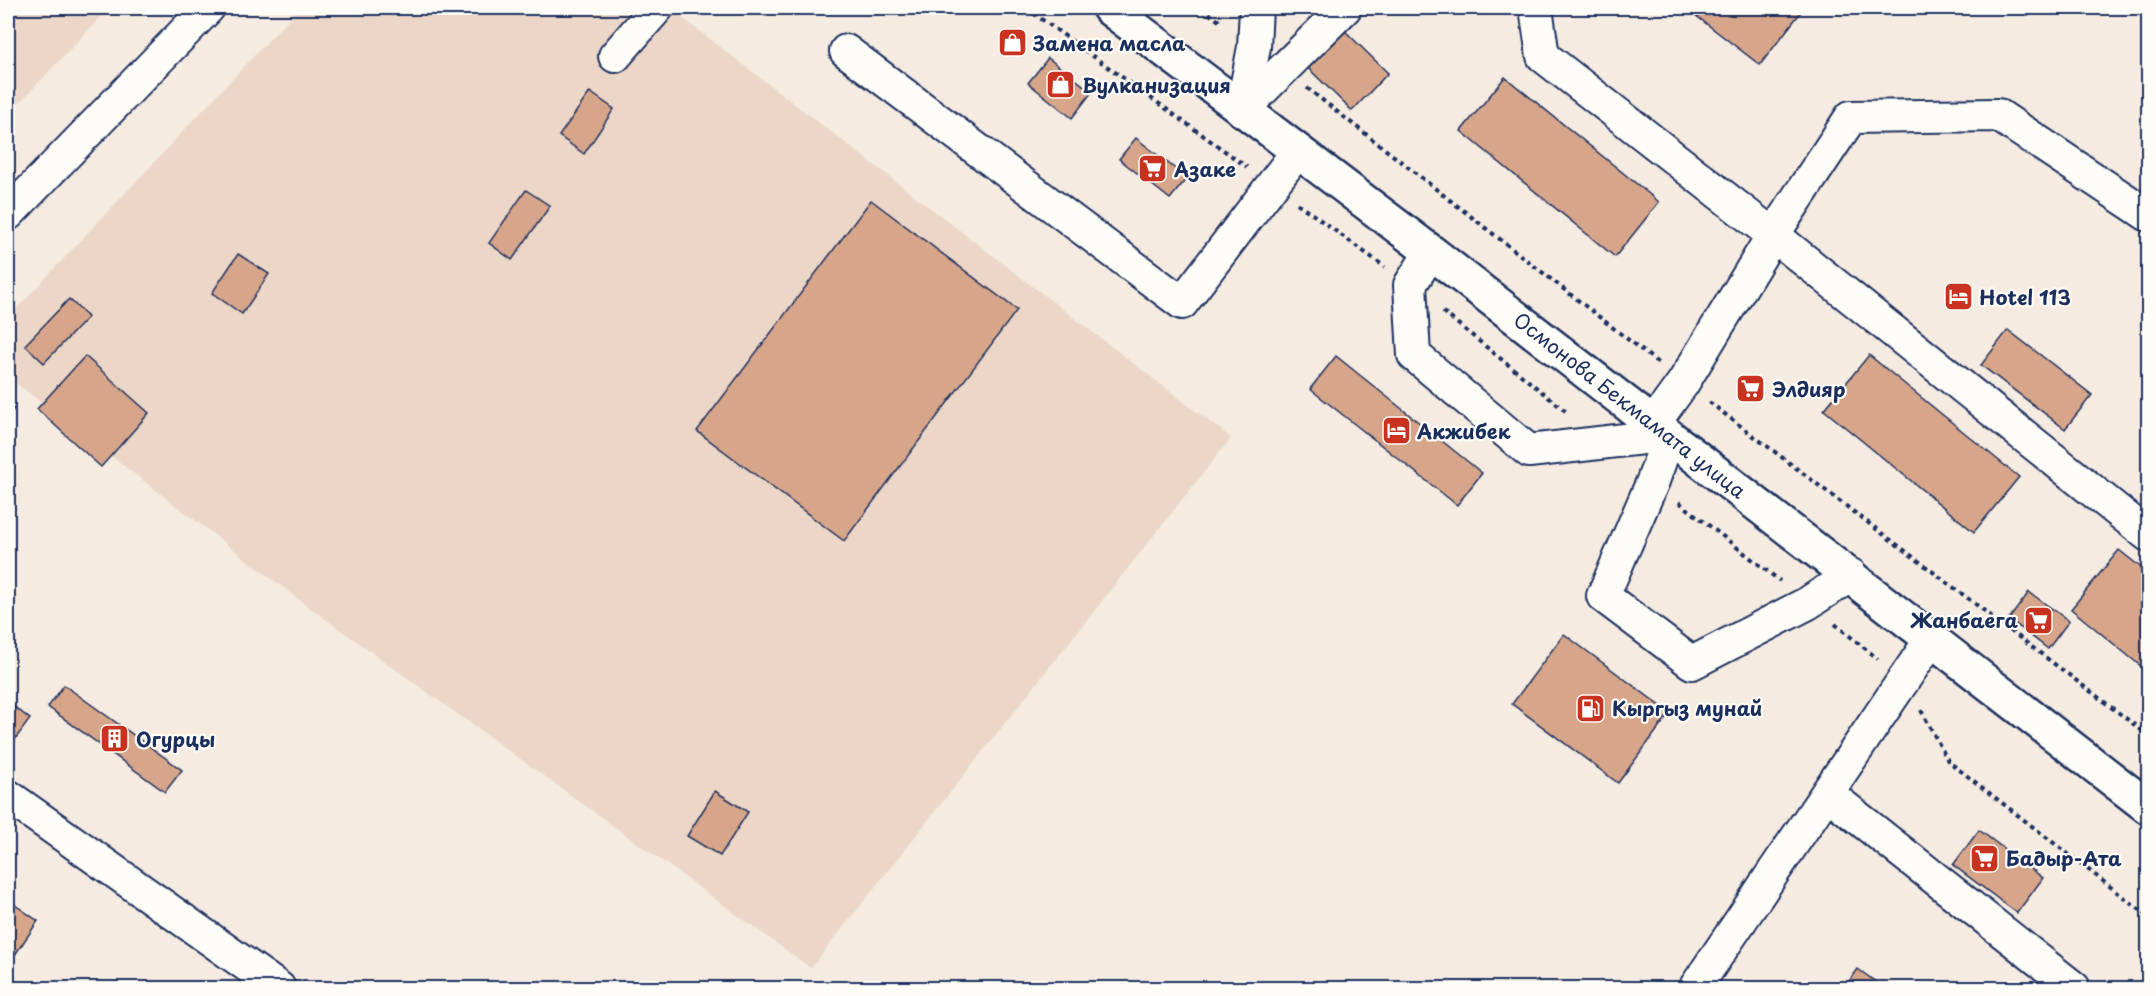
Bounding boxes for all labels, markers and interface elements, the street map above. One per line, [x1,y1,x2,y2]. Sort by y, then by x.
shop icon: Замена масла [996,27,1028,59]
place label: Замена масла [1032,28,1186,58]
shop icon: Вулканизация [1045,69,1077,101]
place label: Вулканизация [1082,70,1231,100]
supermarket icon: Азаке [1137,153,1169,185]
place label: Азаке [1173,154,1236,184]
hotel icon: Hotel 113 [1942,281,1974,313]
place label: Hotel 113 [1979,282,2071,312]
street label: Осмонова Бекмамата улица [1508,305,1753,506]
supermarket icon: Элдияр [1735,373,1767,405]
place label: Элдияр [1772,374,1845,404]
hotel icon: Акжибек [1380,415,1412,447]
place label: Акжибек [1416,416,1511,446]
supermarket icon: Жанбаега [2023,604,2055,636]
place label: Жанбаега [1910,605,2018,635]
fuel station icon: Кыргыз мунай [1575,692,1607,724]
place label: Кыргыз мунай [1612,693,1762,723]
building icon: Огурцы [99,723,131,755]
place label: Огурцы [136,724,215,754]
supermarket icon: Бадыр-Ата [1969,842,2001,874]
place label: Бадыр-Ата [2006,843,2122,873]

